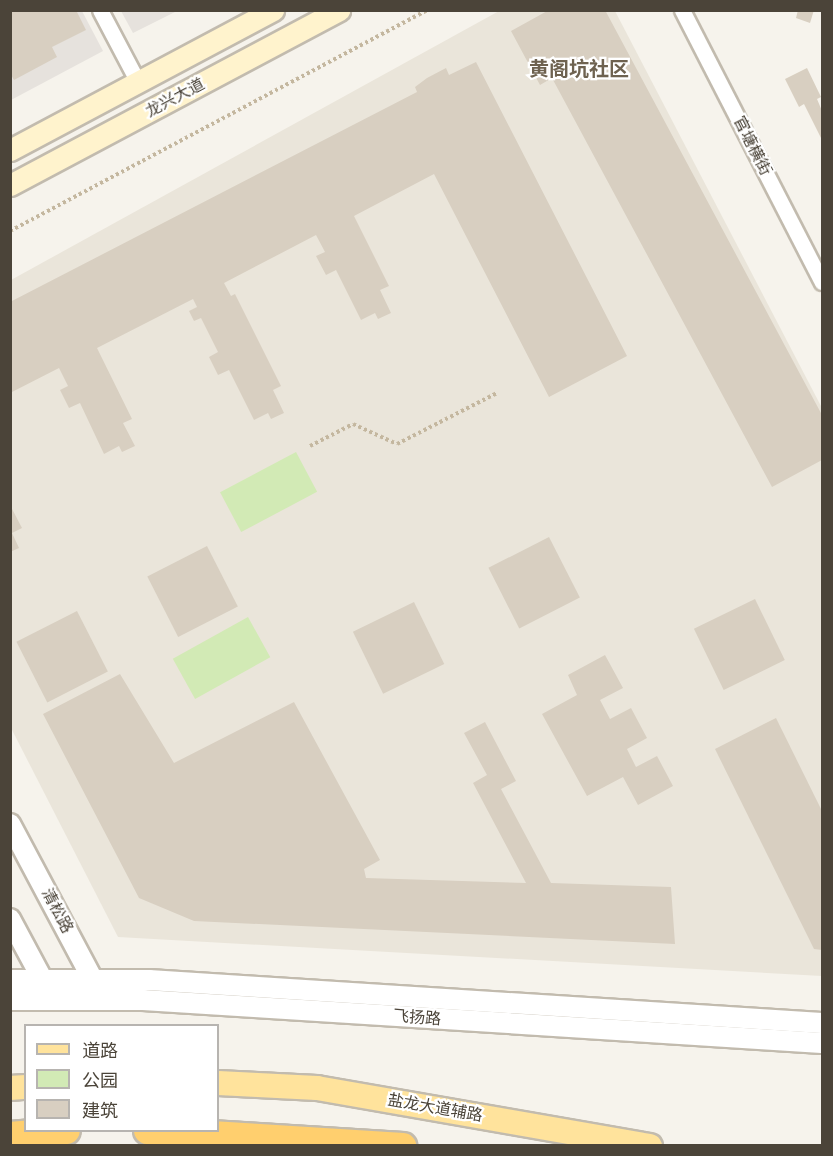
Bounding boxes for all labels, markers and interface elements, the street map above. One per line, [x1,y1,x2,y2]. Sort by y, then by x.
district label: 黄阁坑社区 [529,57,629,81]
street label: 龙兴大道 [142,75,208,121]
street label: 官塘横街 [729,113,775,179]
street label: 清松路 [37,885,77,937]
street label: 飞扬路 [392,1007,442,1029]
legend [24,1024,219,1132]
text: 道路 [82,1040,118,1061]
text: 公园 [82,1070,118,1091]
street label: 盐龙大道辅路 [386,1090,484,1126]
text: 建筑 [82,1100,118,1121]

